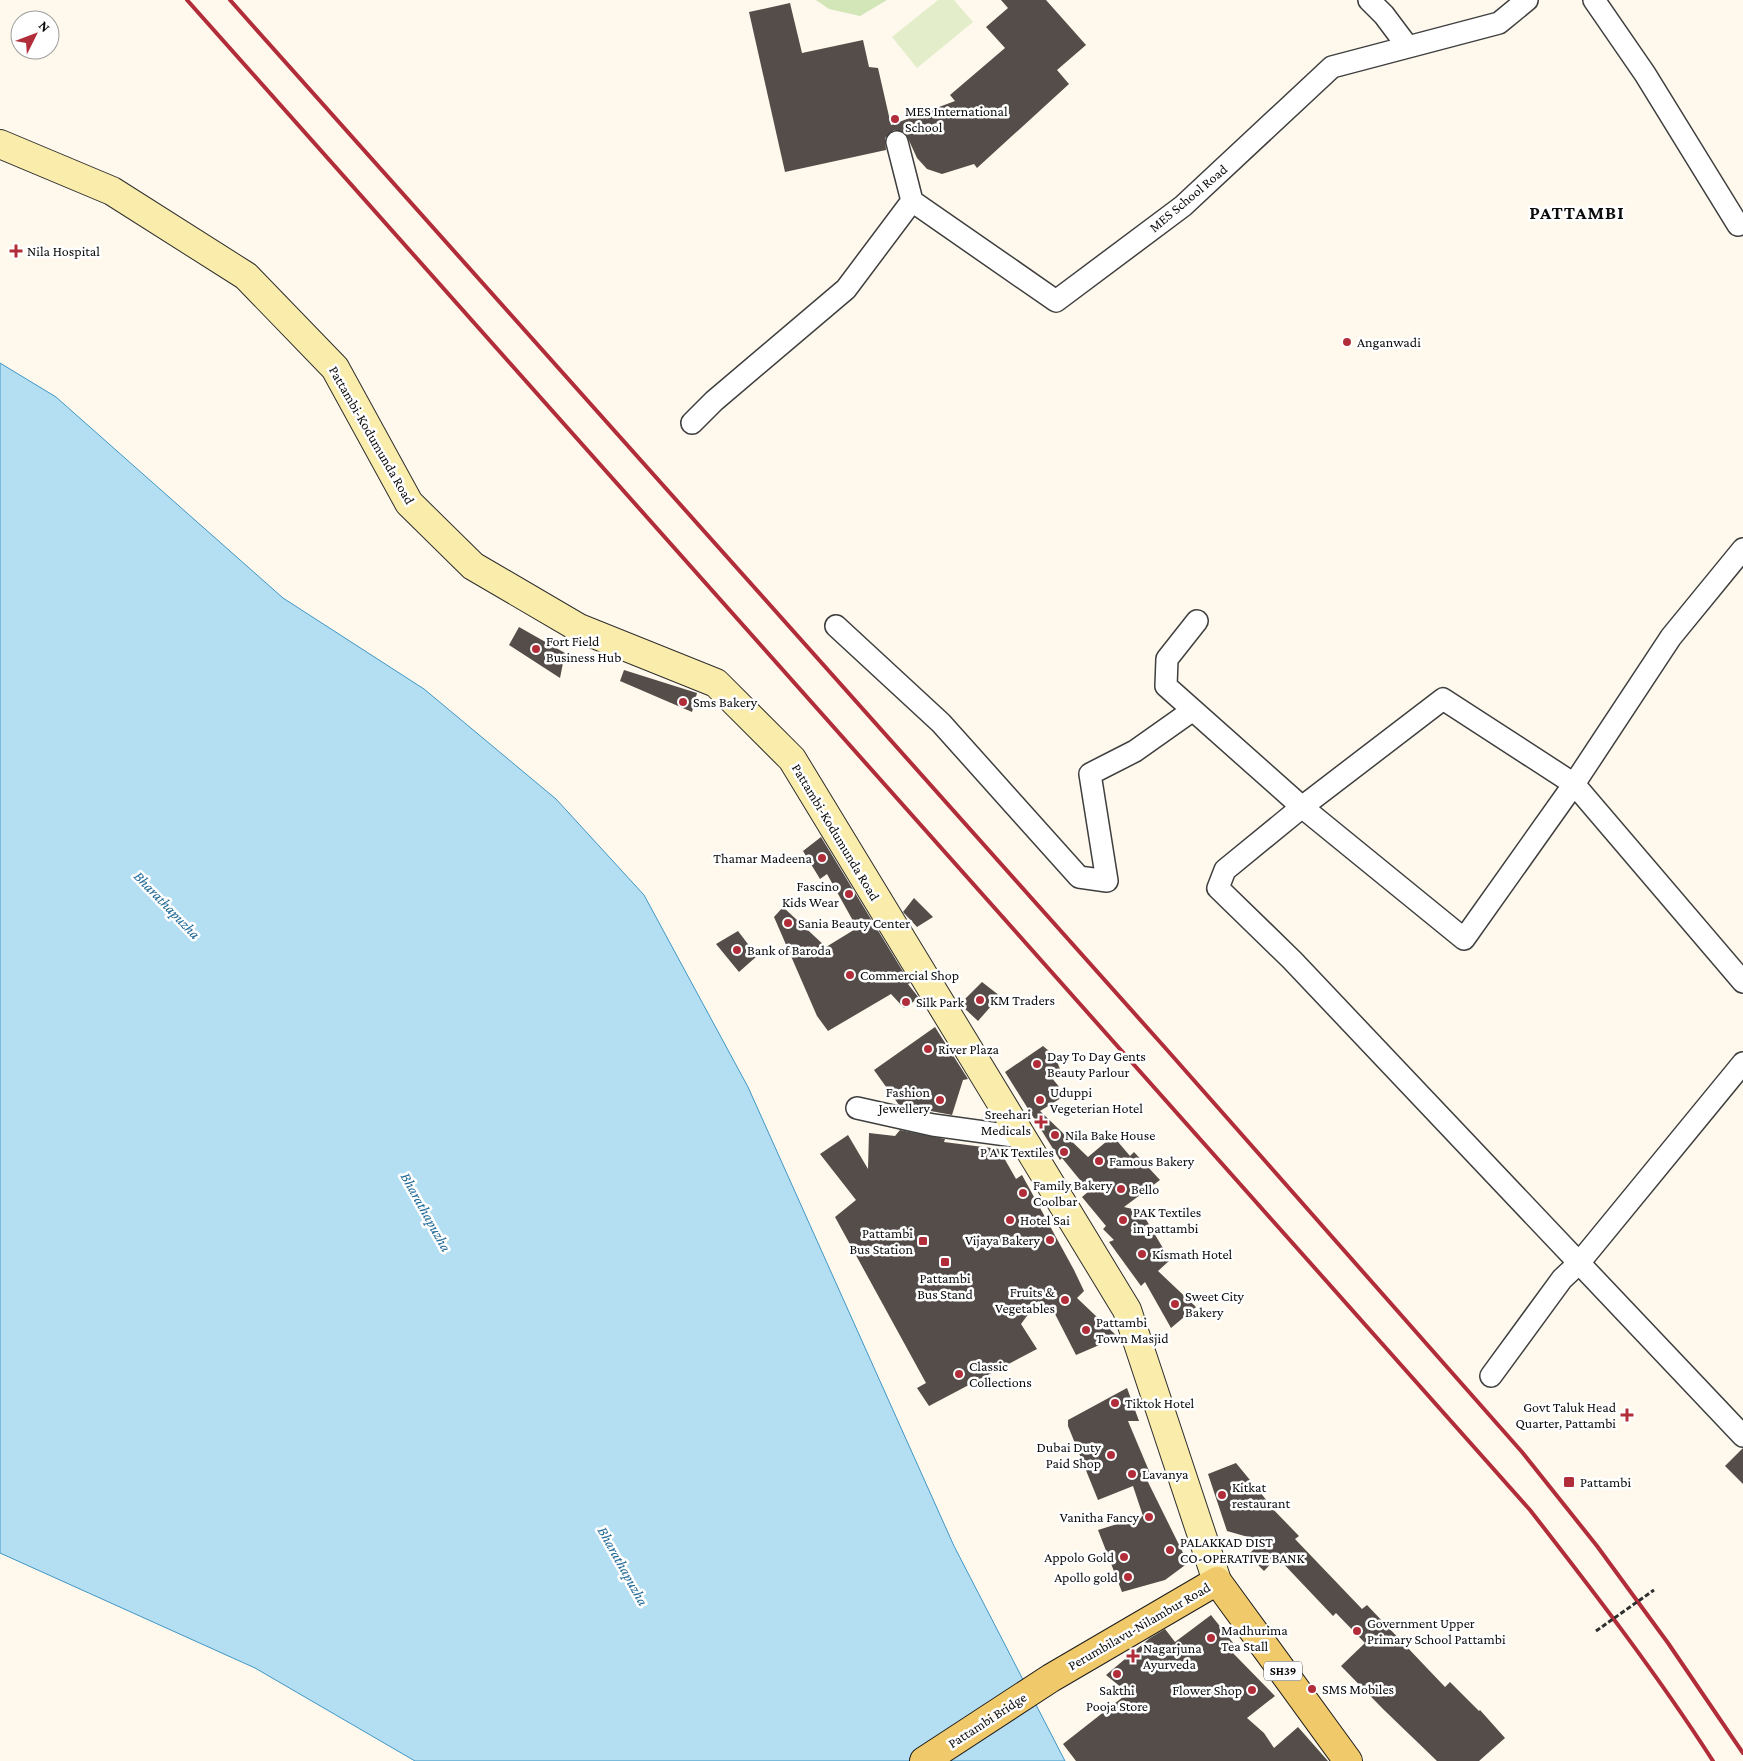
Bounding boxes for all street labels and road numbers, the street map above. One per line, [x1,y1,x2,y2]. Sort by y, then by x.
street label: MES School Road [1146,160,1231,235]
street label: Pattambi-Kodumunda Road [326,363,418,507]
street label: Pattambi-Kodumunda Road [789,761,884,904]
street label: Perumbilavu-Nilambur Road [1065,1578,1213,1673]
road number: SH39 [1264,1662,1302,1680]
street label: Pattambi Bridge [945,1689,1029,1751]

